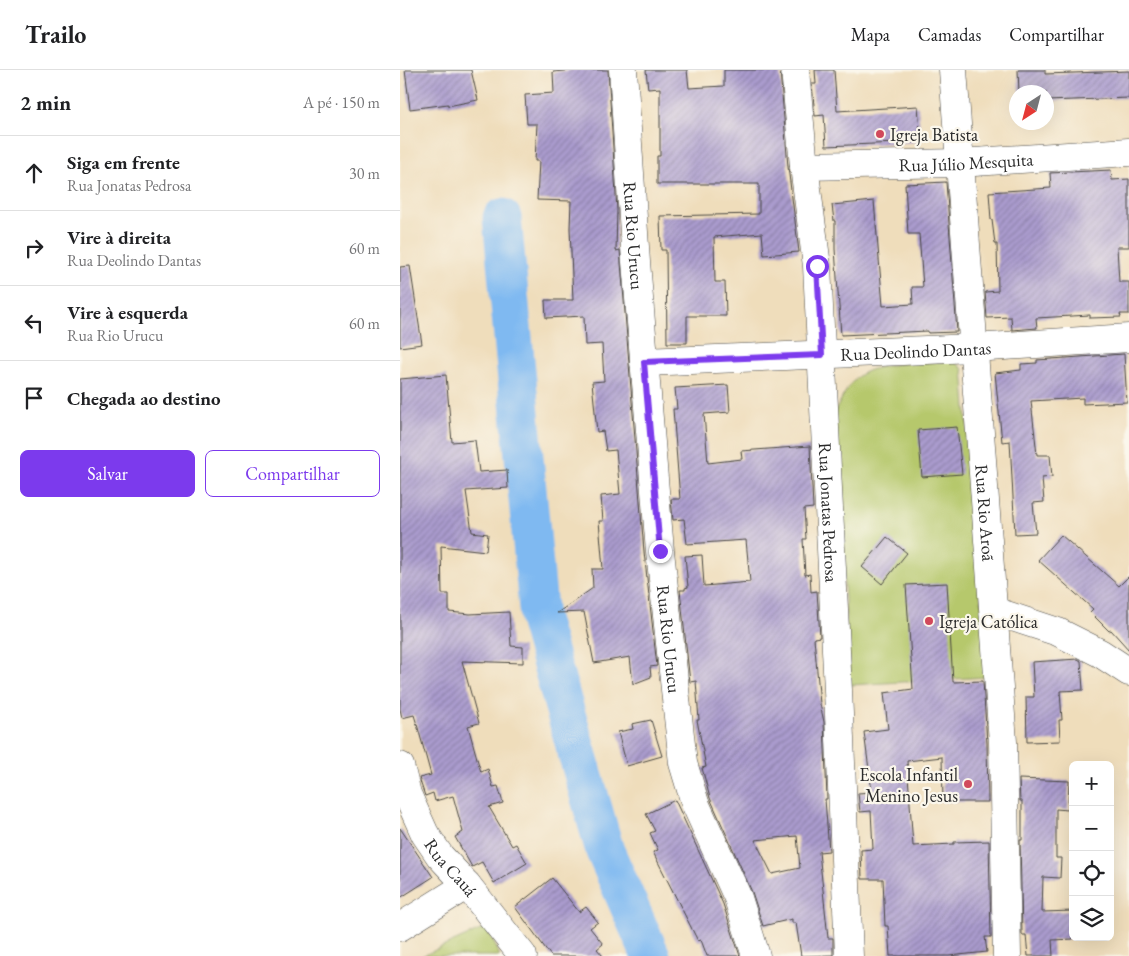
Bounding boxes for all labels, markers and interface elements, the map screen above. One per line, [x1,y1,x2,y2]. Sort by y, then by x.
text: Trailo [25,19,86,50]
text: Mapa [851,23,890,46]
text: Camadas [918,23,981,46]
text: Compartilhar [1009,23,1104,46]
north arrow [1009,85,1054,130]
text: 2 min [20,89,71,116]
text: A pé · 150 m [303,92,380,113]
place label: Igreja Batista [890,123,979,146]
marker: Igreja Batista [874,128,886,140]
street label: Rua Júlio Mesquita [898,147,1035,176]
text: Siga em frente [67,150,180,175]
icon: ahead [20,159,48,187]
text: 30 m [349,163,380,184]
text: Rua Jonatas Pedrosa [67,175,191,196]
street label: Rua Rio Urucu [619,181,650,291]
text: Vire à direita [67,225,171,250]
icon: right [20,234,48,262]
text: 60 m [349,238,380,259]
text: Rua Deolindo Dantas [67,250,201,271]
route start [806,255,829,278]
text: Vire à esquerda [67,300,188,325]
icon: left [20,309,48,337]
text: 60 m [349,313,380,334]
text: Rua Rio Urucu [67,325,163,346]
street label: Rua Deolindo Dantas [840,335,992,365]
icon: arrive [20,384,48,412]
text: Chegada ao destino [67,386,221,411]
street label: Rua Jonatas Pedrosa [814,442,844,584]
button: Salvar [20,450,195,497]
button: Compartilhar [205,450,380,497]
street label: Rua Rio Aroã [971,463,1001,563]
route end [649,540,672,563]
street label: Rua Rio Urucu [652,584,687,695]
place label: Igreja Católica [939,610,1039,633]
marker: Igreja Católica [923,615,935,627]
map controls [1069,761,1114,941]
button: + [1069,761,1114,806]
place label: Escola Infantil Menino Jesus [859,763,958,807]
marker: Escola Infantil Menino Jesus [962,778,974,790]
button: − [1069,806,1114,851]
street label: Rua Cauá [420,834,483,901]
button: locate [1069,851,1114,896]
button: layers [1069,896,1114,941]

